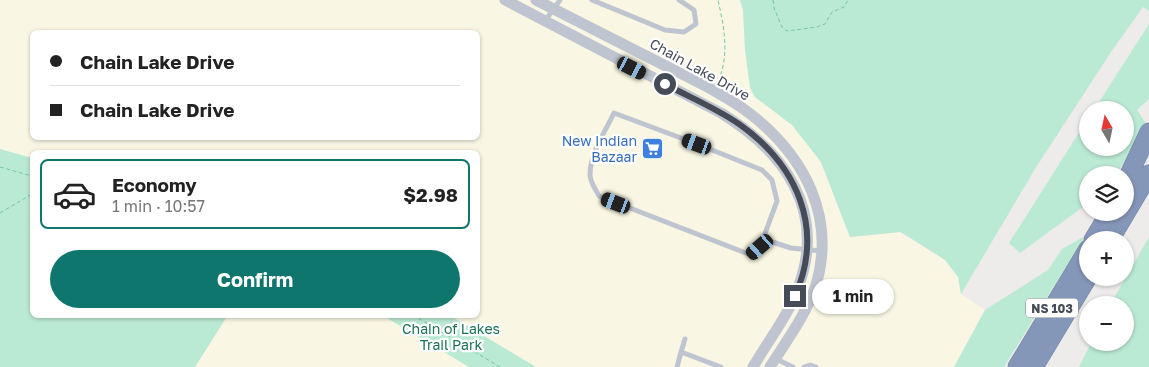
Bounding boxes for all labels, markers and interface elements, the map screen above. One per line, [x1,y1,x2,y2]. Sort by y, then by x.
street label: Chain Lake Drive [647,34,753,104]
text: Chain Lake Drive [80,50,235,73]
car [615,55,648,81]
route start [654,73,676,95]
text: Chain Lake Drive [80,98,235,121]
north arrow [1079,101,1134,156]
map controls [1079,101,1134,351]
place label: New Indian Bazaar [562,132,638,165]
car [680,132,713,156]
supermarket icon: New Indian Bazaar [641,136,665,160]
button: layers [1079,166,1134,221]
icon: car [52,172,97,217]
text: Economy [112,173,197,196]
text: $2.98 [403,183,458,206]
car [599,191,632,215]
text: 1 min · 10:57 [112,196,205,216]
car [743,231,776,263]
button: + [1079,231,1134,286]
button: Confirm [50,250,460,308]
callout: 1 min [812,278,895,314]
route end [784,285,806,307]
text: 1 min [833,286,873,306]
button: − [1079,296,1134,351]
road number: NS 103 [1026,298,1078,318]
park label: Chain of Lakes Trail Park [402,320,500,353]

